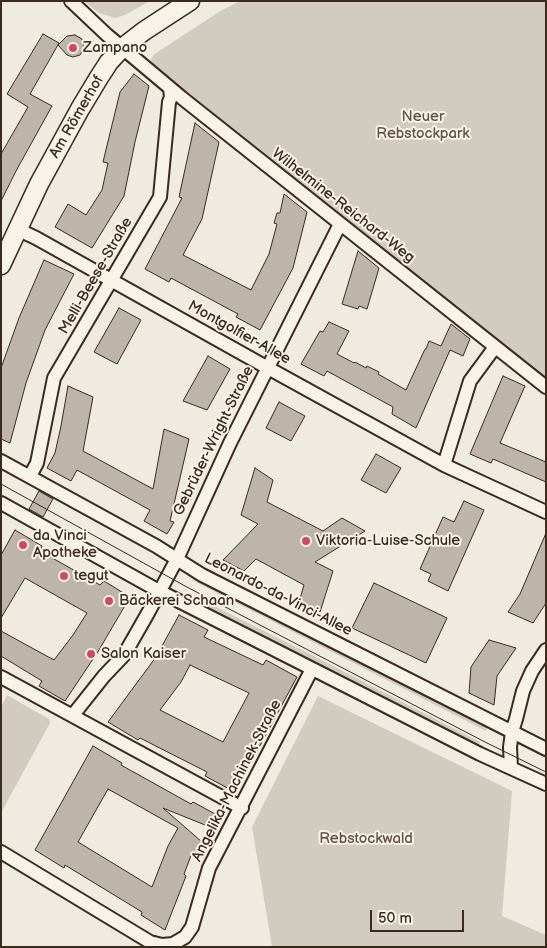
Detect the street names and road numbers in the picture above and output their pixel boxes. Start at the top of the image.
street label: Am Römerhof [46,72,108,162]
street label: Wilhelmine-Reichard-Weg [268,145,418,267]
street label: Melli-Beese-Straße [55,214,137,338]
street label: Montgolfier-Allee [184,297,294,369]
street label: Gebrüder-Wright-Straße [170,363,258,519]
street label: Leonardo-da-Vinci-Allee [201,550,355,640]
street label: Angelika-Machinek-Straße [188,697,286,865]

